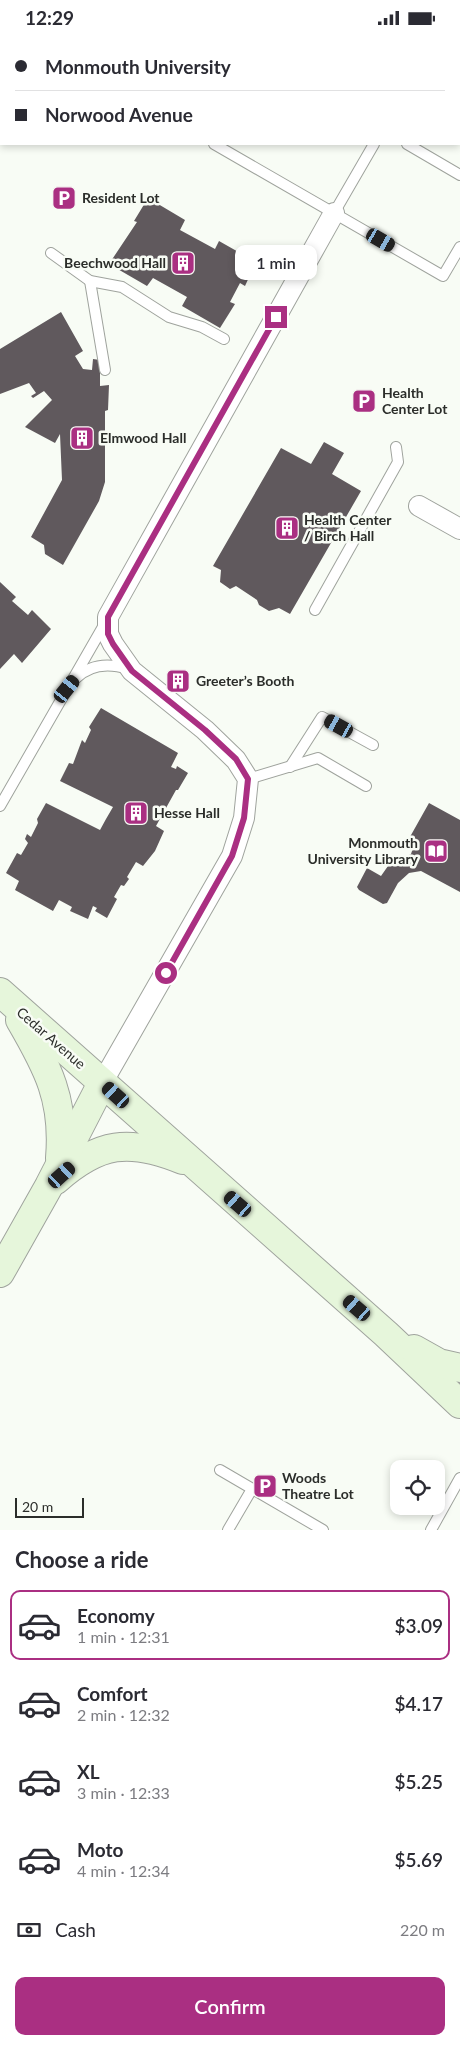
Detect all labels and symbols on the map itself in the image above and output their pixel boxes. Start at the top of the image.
parking icon: Resident Lot [51,185,77,211]
place label: Resident Lot [82,189,160,206]
car [364,226,397,254]
callout: 1 min [235,245,317,279]
building icon: Beechwood Hall [170,250,196,276]
place label: Beechwood Hall [64,254,166,271]
route end [265,306,287,328]
place label: Health Center Lot [382,384,448,417]
parking icon: Health Center Lot [351,388,377,414]
building icon: Elmwood Hall [69,425,95,451]
place label: Elmwood Hall [100,429,186,446]
place label: Health Center / Birch Hall [304,511,392,544]
building icon: Health Center / Birch Hall [274,515,300,541]
building icon: Greeter’s Booth [165,668,191,694]
place label: Greeter’s Booth [196,672,294,689]
car [51,673,82,705]
car [322,712,355,740]
building icon: Hesse Hall [123,800,149,826]
place label: Hesse Hall [154,804,220,821]
place label: Monmouth University Library [308,834,419,867]
library icon: Monmouth University Library [423,838,449,864]
route start [155,962,177,984]
street label: Cedar Avenue [13,1003,89,1072]
car [99,1079,132,1111]
car [45,1159,78,1191]
car [221,1188,254,1220]
car [340,1292,373,1324]
place label: Woods Theatre Lot [282,1469,355,1502]
parking icon: Woods Theatre Lot [252,1473,278,1499]
scale bar [15,1495,84,1518]

